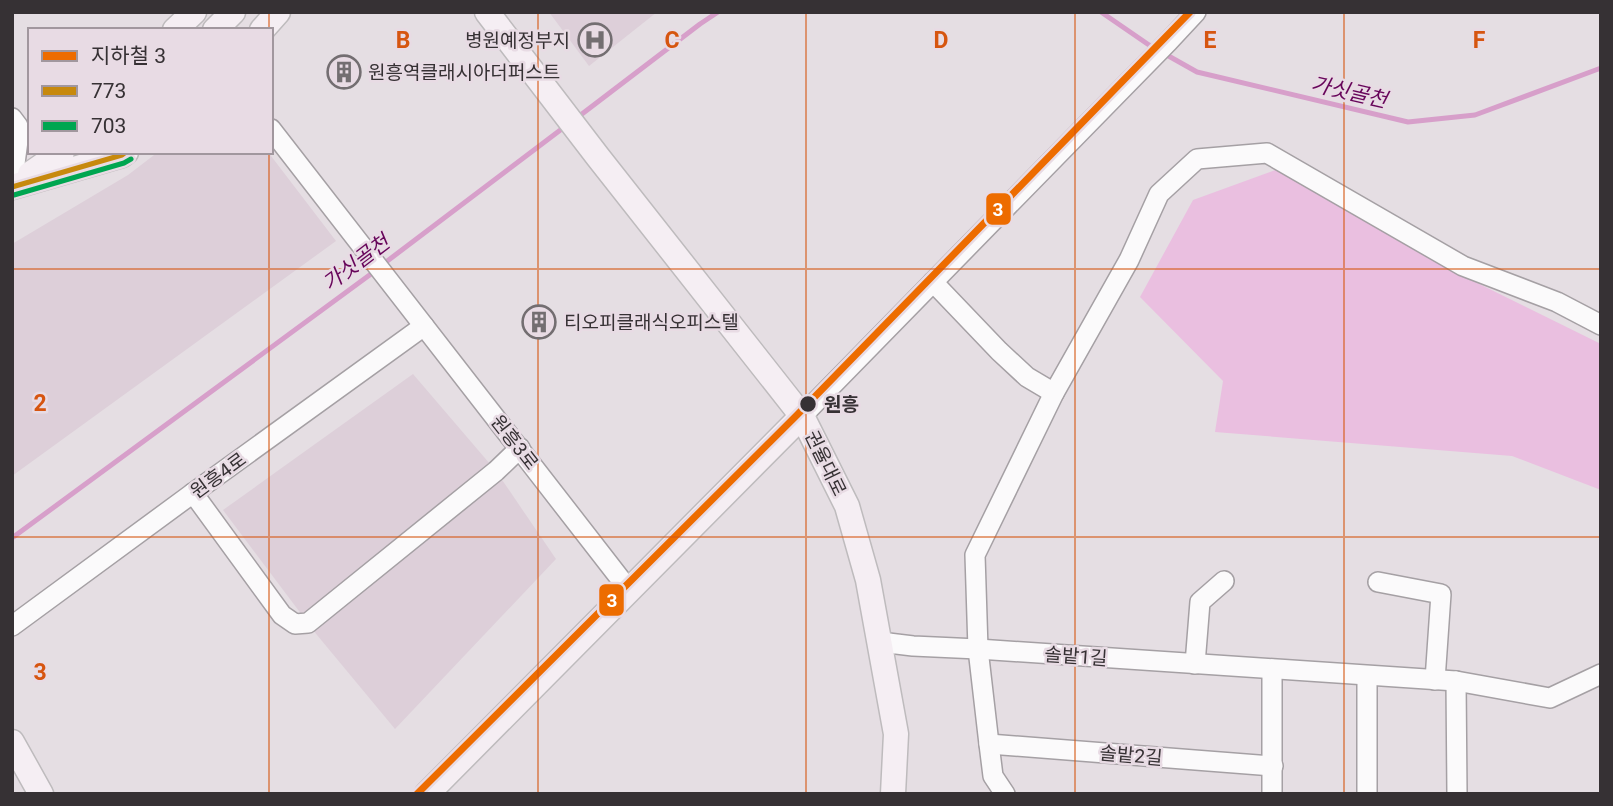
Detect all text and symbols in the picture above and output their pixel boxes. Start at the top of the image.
hospital icon: 병원예정부지 [576,21,614,59]
text: B [396,27,410,54]
text: C [664,27,680,54]
text: D [934,27,948,54]
text: E [1204,27,1217,54]
text: F [1473,27,1486,54]
legend [28,28,273,154]
place label: 병원예정부지 [465,29,570,52]
text: 지하철 3 [91,44,166,68]
building icon: 원흥역클래시아더퍼스트 [325,53,363,91]
place label: 원흥역클래시아더퍼스트 [368,61,560,84]
water label: 가싯골천 [1309,72,1392,113]
text: 773 [91,79,126,103]
text: 703 [91,114,126,138]
line badge: 3 [985,192,1012,226]
text: 3 [993,198,1003,221]
water label: 가싯골천 [318,229,396,296]
building icon: 티오피클래식오피스텔 [520,303,558,341]
place label: 티오피클래식오피스텔 [564,311,739,334]
text: 2 [33,390,47,417]
place label: 원흥 [824,393,859,416]
marker: 원흥 [798,394,818,414]
street label: 원흥3로 [486,410,543,474]
street label: 권율대로 [800,427,851,500]
street label: 원흥4로 [186,448,251,503]
line badge: 3 [598,583,625,617]
text: 3 [607,589,617,612]
street label: 솔밭1길 [1044,643,1108,670]
text: 3 [33,659,47,686]
street label: 솔밭2길 [1099,741,1163,770]

